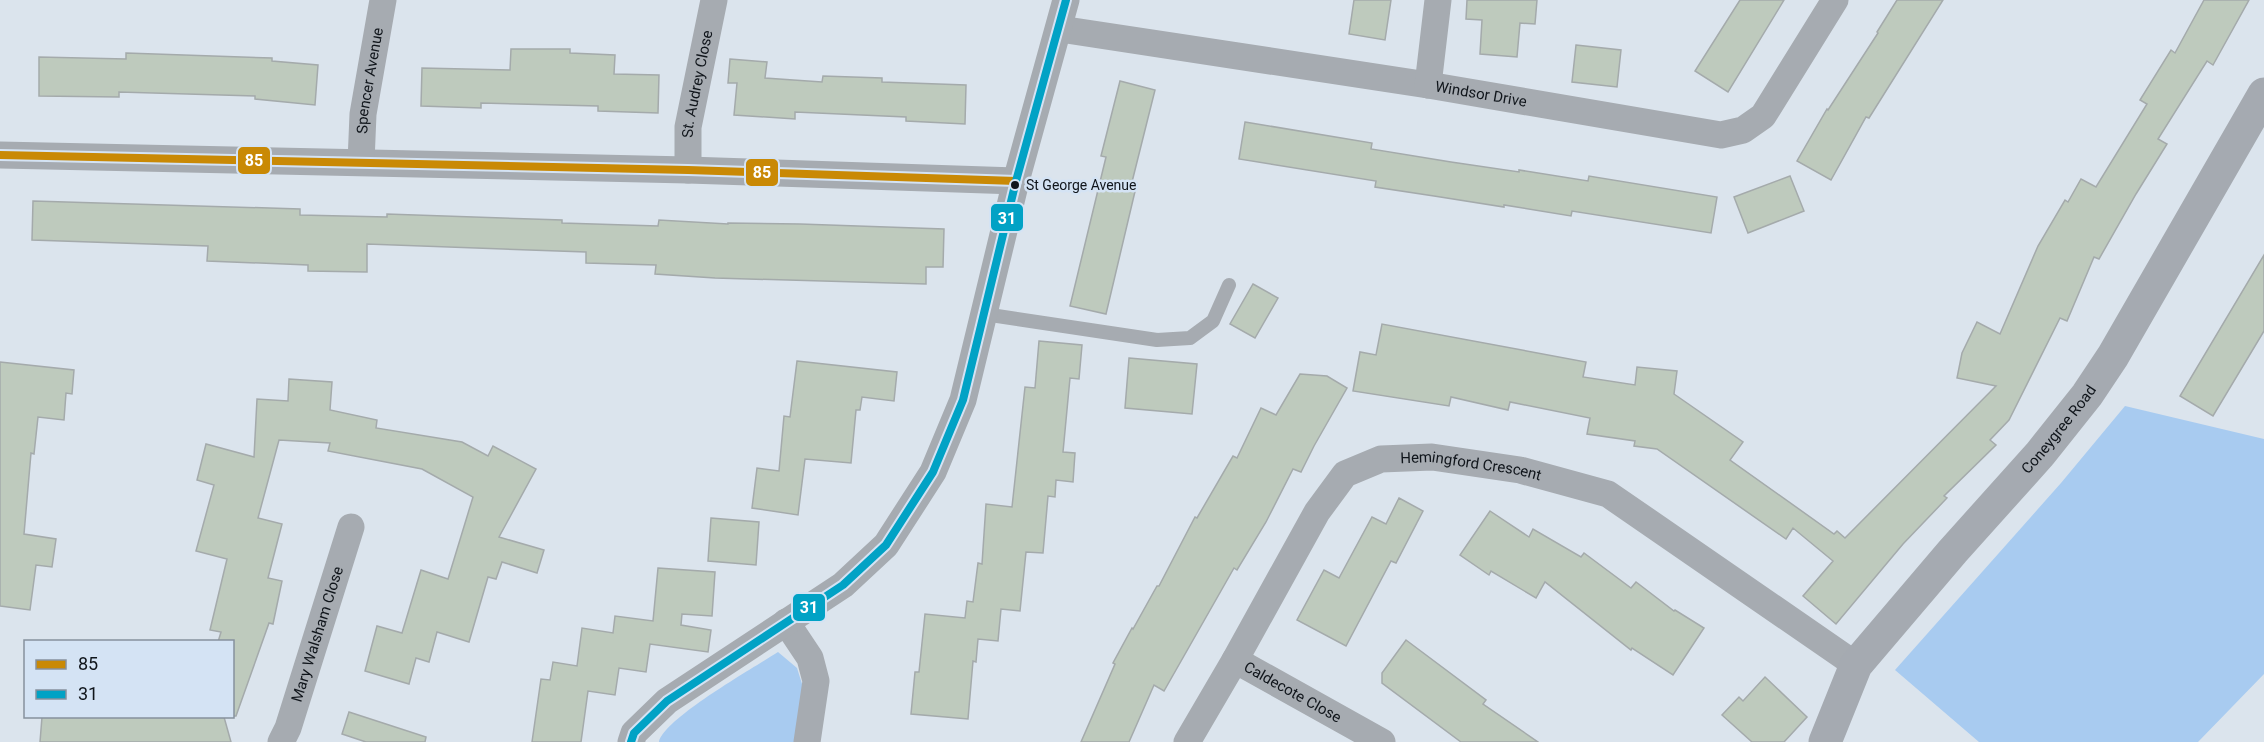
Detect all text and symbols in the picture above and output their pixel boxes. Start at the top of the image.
street label: Spencer Avenue [353,26,387,134]
street label: St. Audrey Close [679,28,717,138]
street label: Windsor Drive [1434,77,1528,111]
line badge: 85 [237,146,271,175]
text: 85 [245,151,263,170]
line badge: 85 [745,158,779,187]
text: 85 [753,163,771,182]
place label: St George Avenue [1026,177,1136,193]
marker: St George Avenue [1009,179,1021,191]
line badge: 31 [990,203,1024,232]
text: 31 [998,209,1016,228]
street label: Coneygree Road [2018,382,2100,478]
street label: Hemingford Crescent [1400,448,1544,484]
street label: Mary Walsham Close [288,564,347,704]
line badge: 31 [792,593,826,622]
text: 31 [800,598,818,617]
legend [24,640,234,718]
text: 85 [78,653,98,674]
street label: Caldecote Close [1241,658,1345,727]
text: 31 [78,683,98,704]

